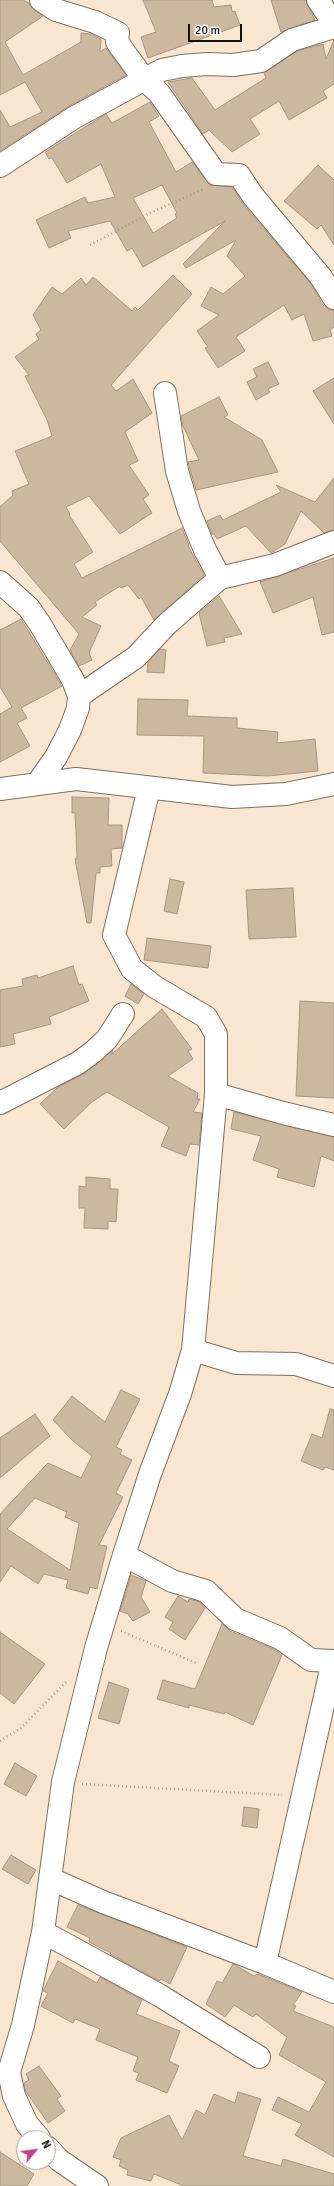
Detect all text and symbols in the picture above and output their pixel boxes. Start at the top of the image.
scale bar [190,16,244,42]
text: 20 m [195,23,220,38]
north arrow [16,2130,56,2170]
text: N [39,2138,54,2151]

